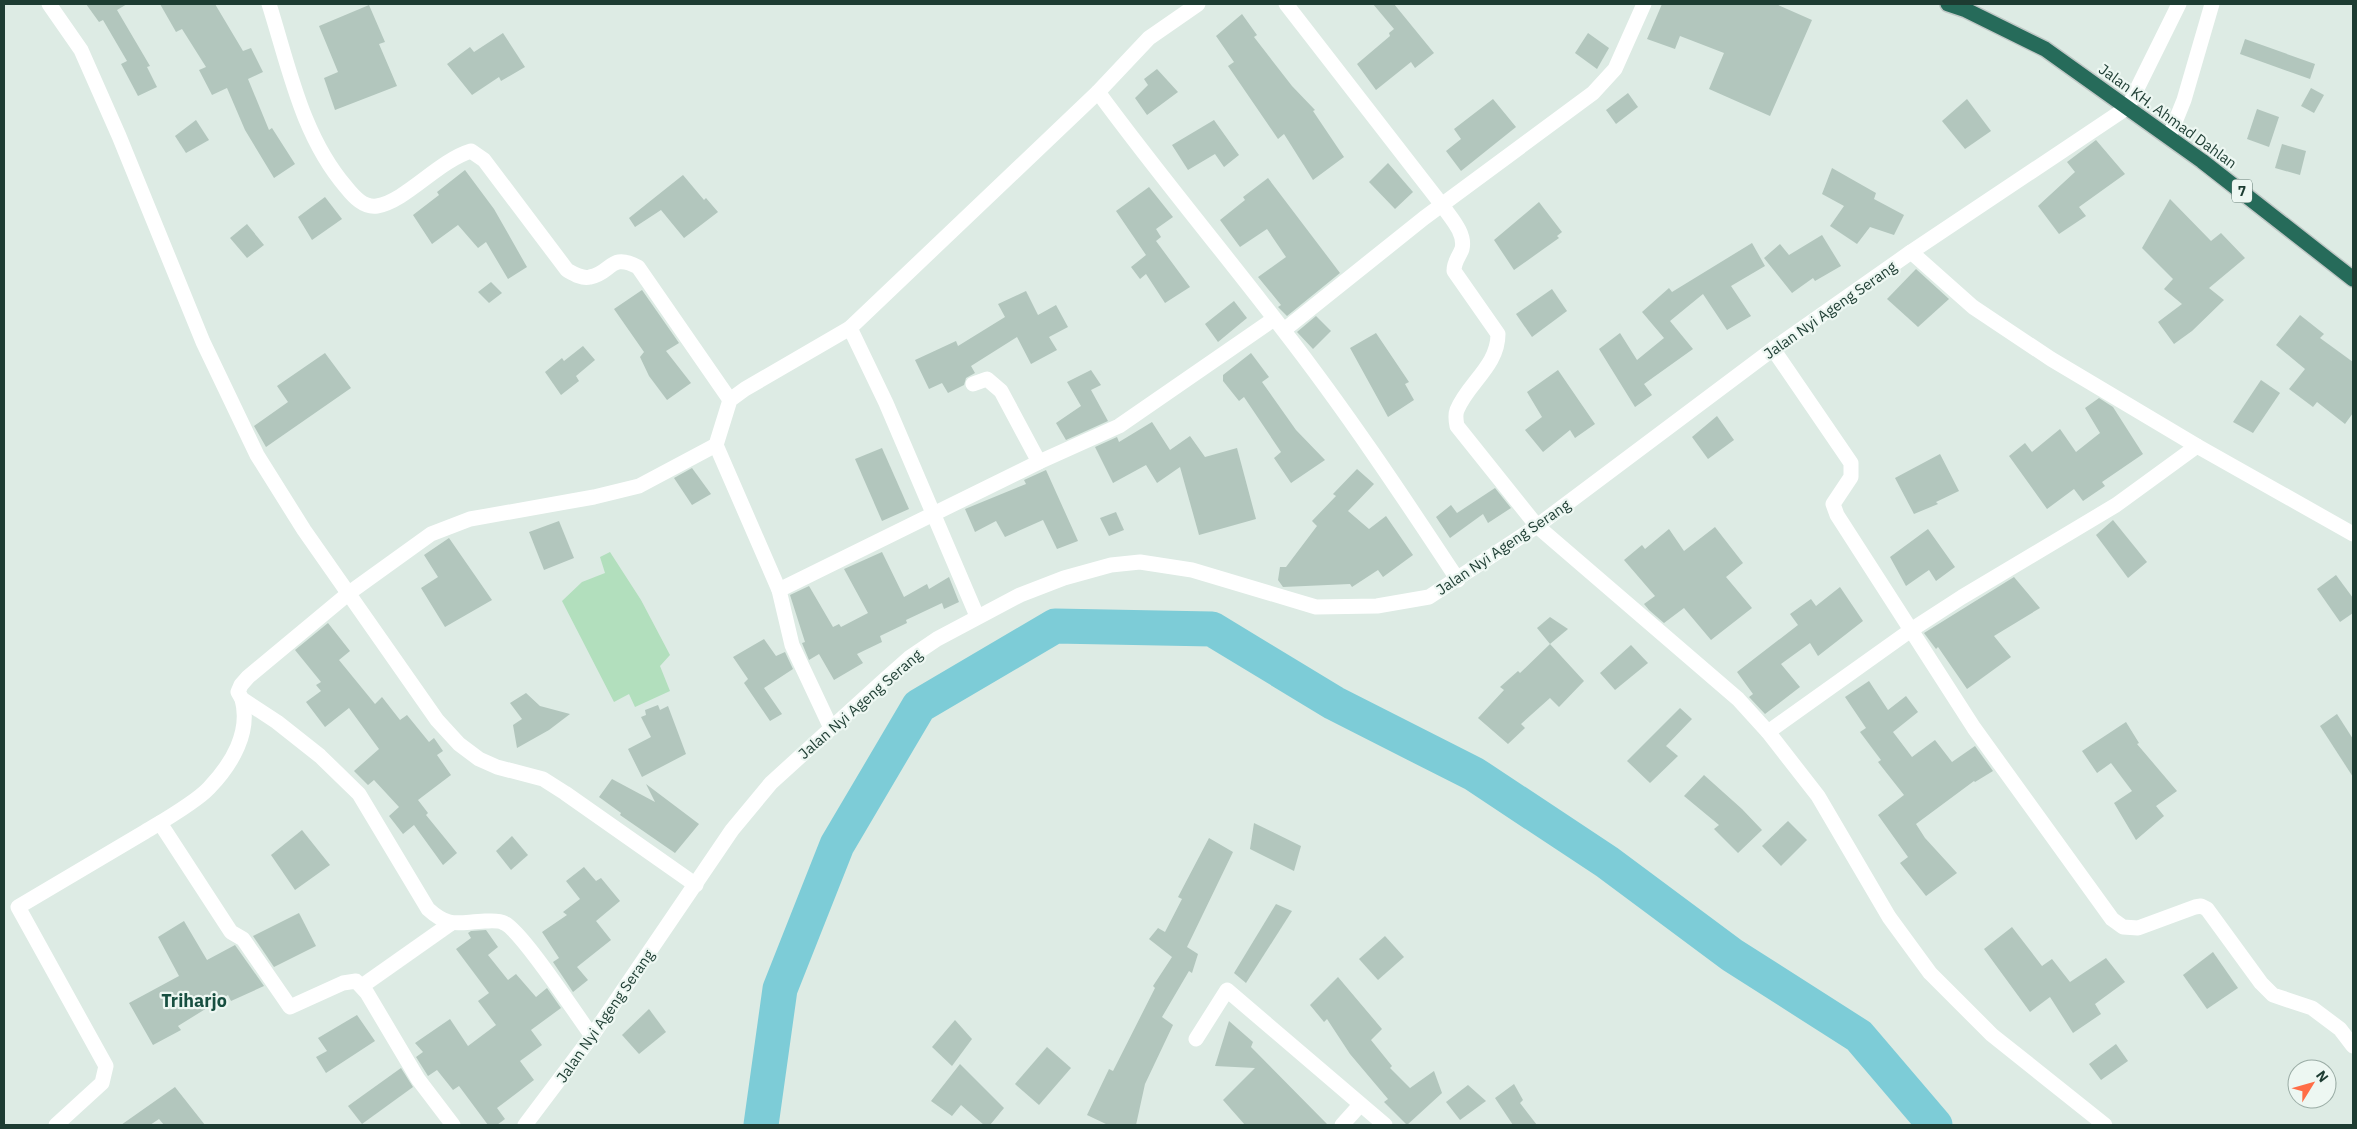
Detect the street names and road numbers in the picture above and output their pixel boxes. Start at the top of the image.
street label: Jalan KH. Ahmad Dahlan [2095,59,2241,173]
road number: 7 [2232,180,2252,202]
street label: Jalan Nyi Ageng Serang [1760,257,1900,363]
street label: Jalan Nyi Ageng Serang [1432,495,1574,599]
street label: Jalan Nyi Ageng Serang [794,645,926,763]
street label: Jalan Nyi Ageng Serang [552,946,658,1086]

